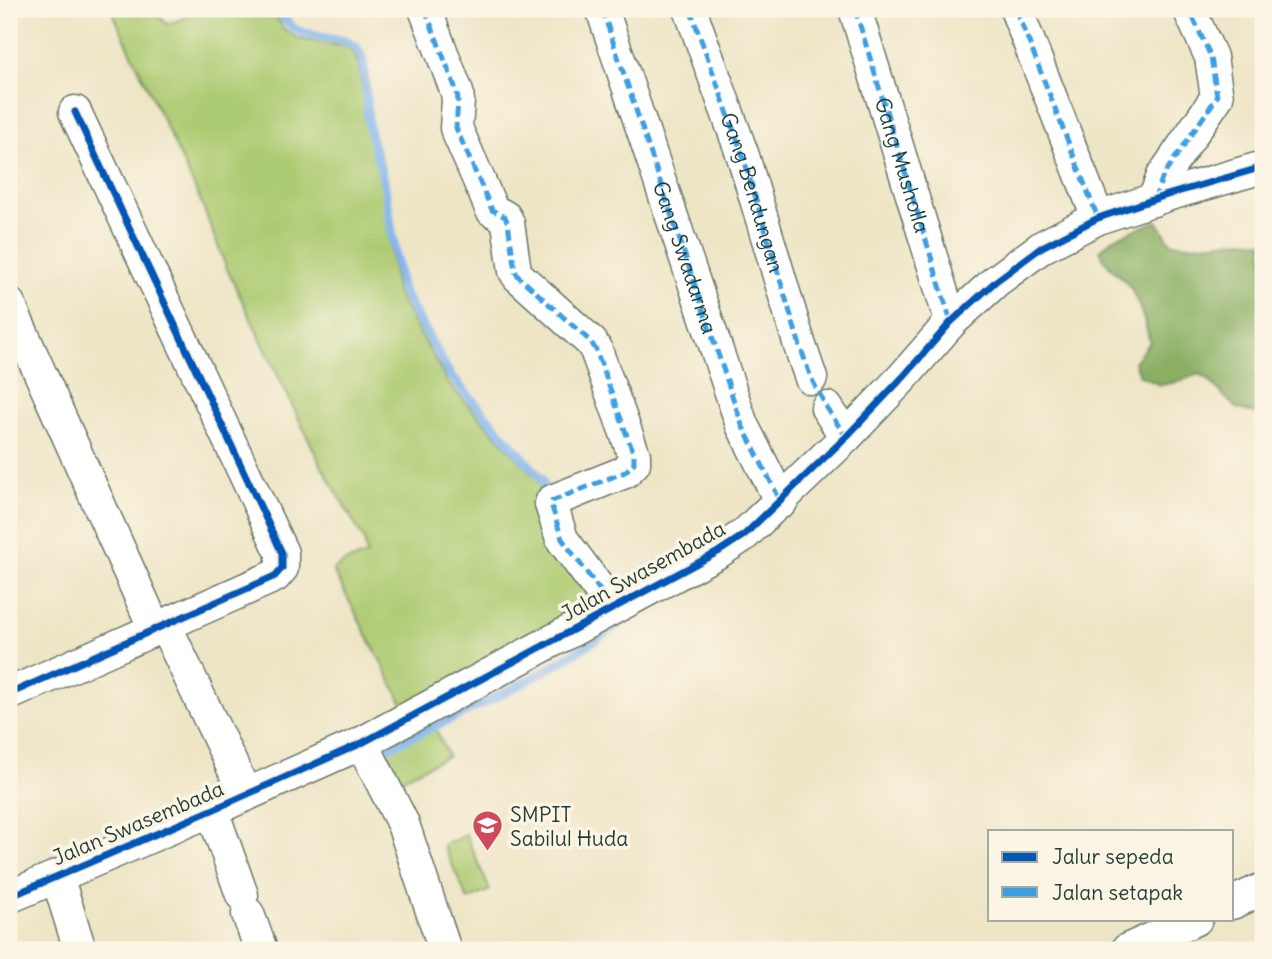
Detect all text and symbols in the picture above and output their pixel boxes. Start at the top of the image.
street label: Gang Musholla [869,94,936,236]
street label: Gang Bendungan [715,109,791,276]
street label: Gang Swadarma [647,178,724,337]
street label: Jalan Swasembada [556,515,730,627]
street label: Jalan Swasembada [48,775,228,871]
place label: SMPIT Sabilul Huda [510,801,628,852]
school or university icon: SMPIT Sabilul Huda [470,809,504,853]
legend [988,830,1234,920]
text: Jalur sepeda [1052,843,1174,870]
text: Jalan setapak [1052,879,1183,906]

